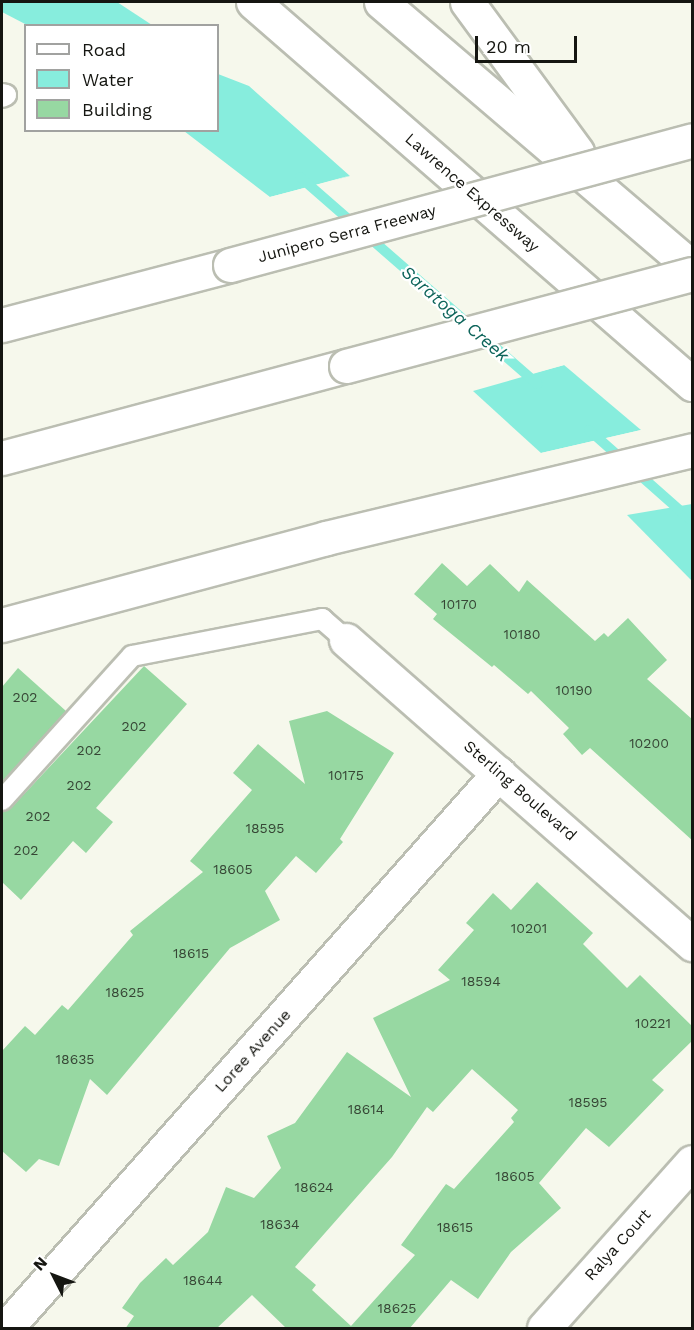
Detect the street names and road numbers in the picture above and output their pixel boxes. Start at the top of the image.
street label: Lawrence Expressway [401,129,543,257]
street label: Junipero Serra Freeway [256,201,438,267]
street label: Sterling Boulevard [460,737,580,845]
street label: Loree Avenue [210,1005,296,1097]
street label: Ralya Court [581,1205,655,1285]

